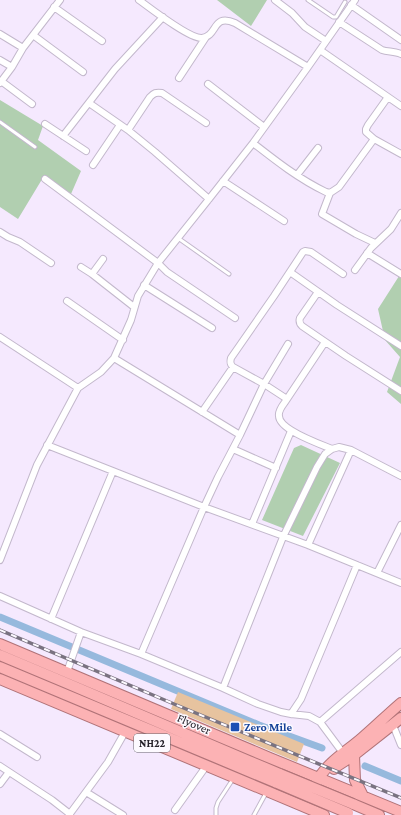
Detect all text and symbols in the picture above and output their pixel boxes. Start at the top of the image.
street label: Flyover [175,711,214,738]
place label: Zero Mile [244,720,293,734]
marker: Zero Mile [229,721,241,733]
road number: NH22 [134,734,170,752]

